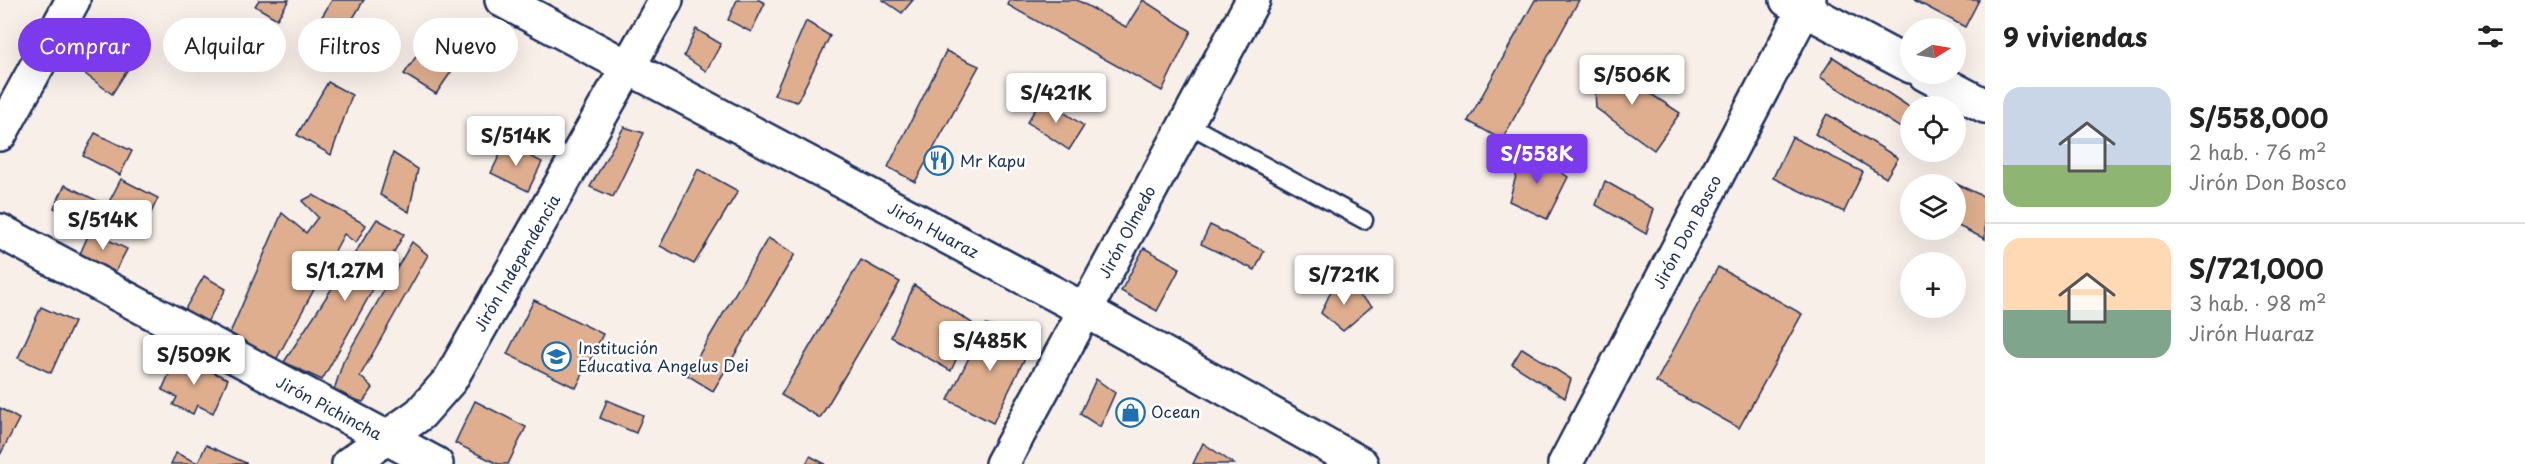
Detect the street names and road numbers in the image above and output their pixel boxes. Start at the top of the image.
street label: Jirón Don Bosco [1646,170,1726,293]
street label: Jirón Olmedo [1092,181,1161,282]
street label: Jirón Independencia [467,189,565,336]
street label: Jirón Huaraz [884,195,984,263]
street label: Jirón Pichincha [272,369,387,445]

